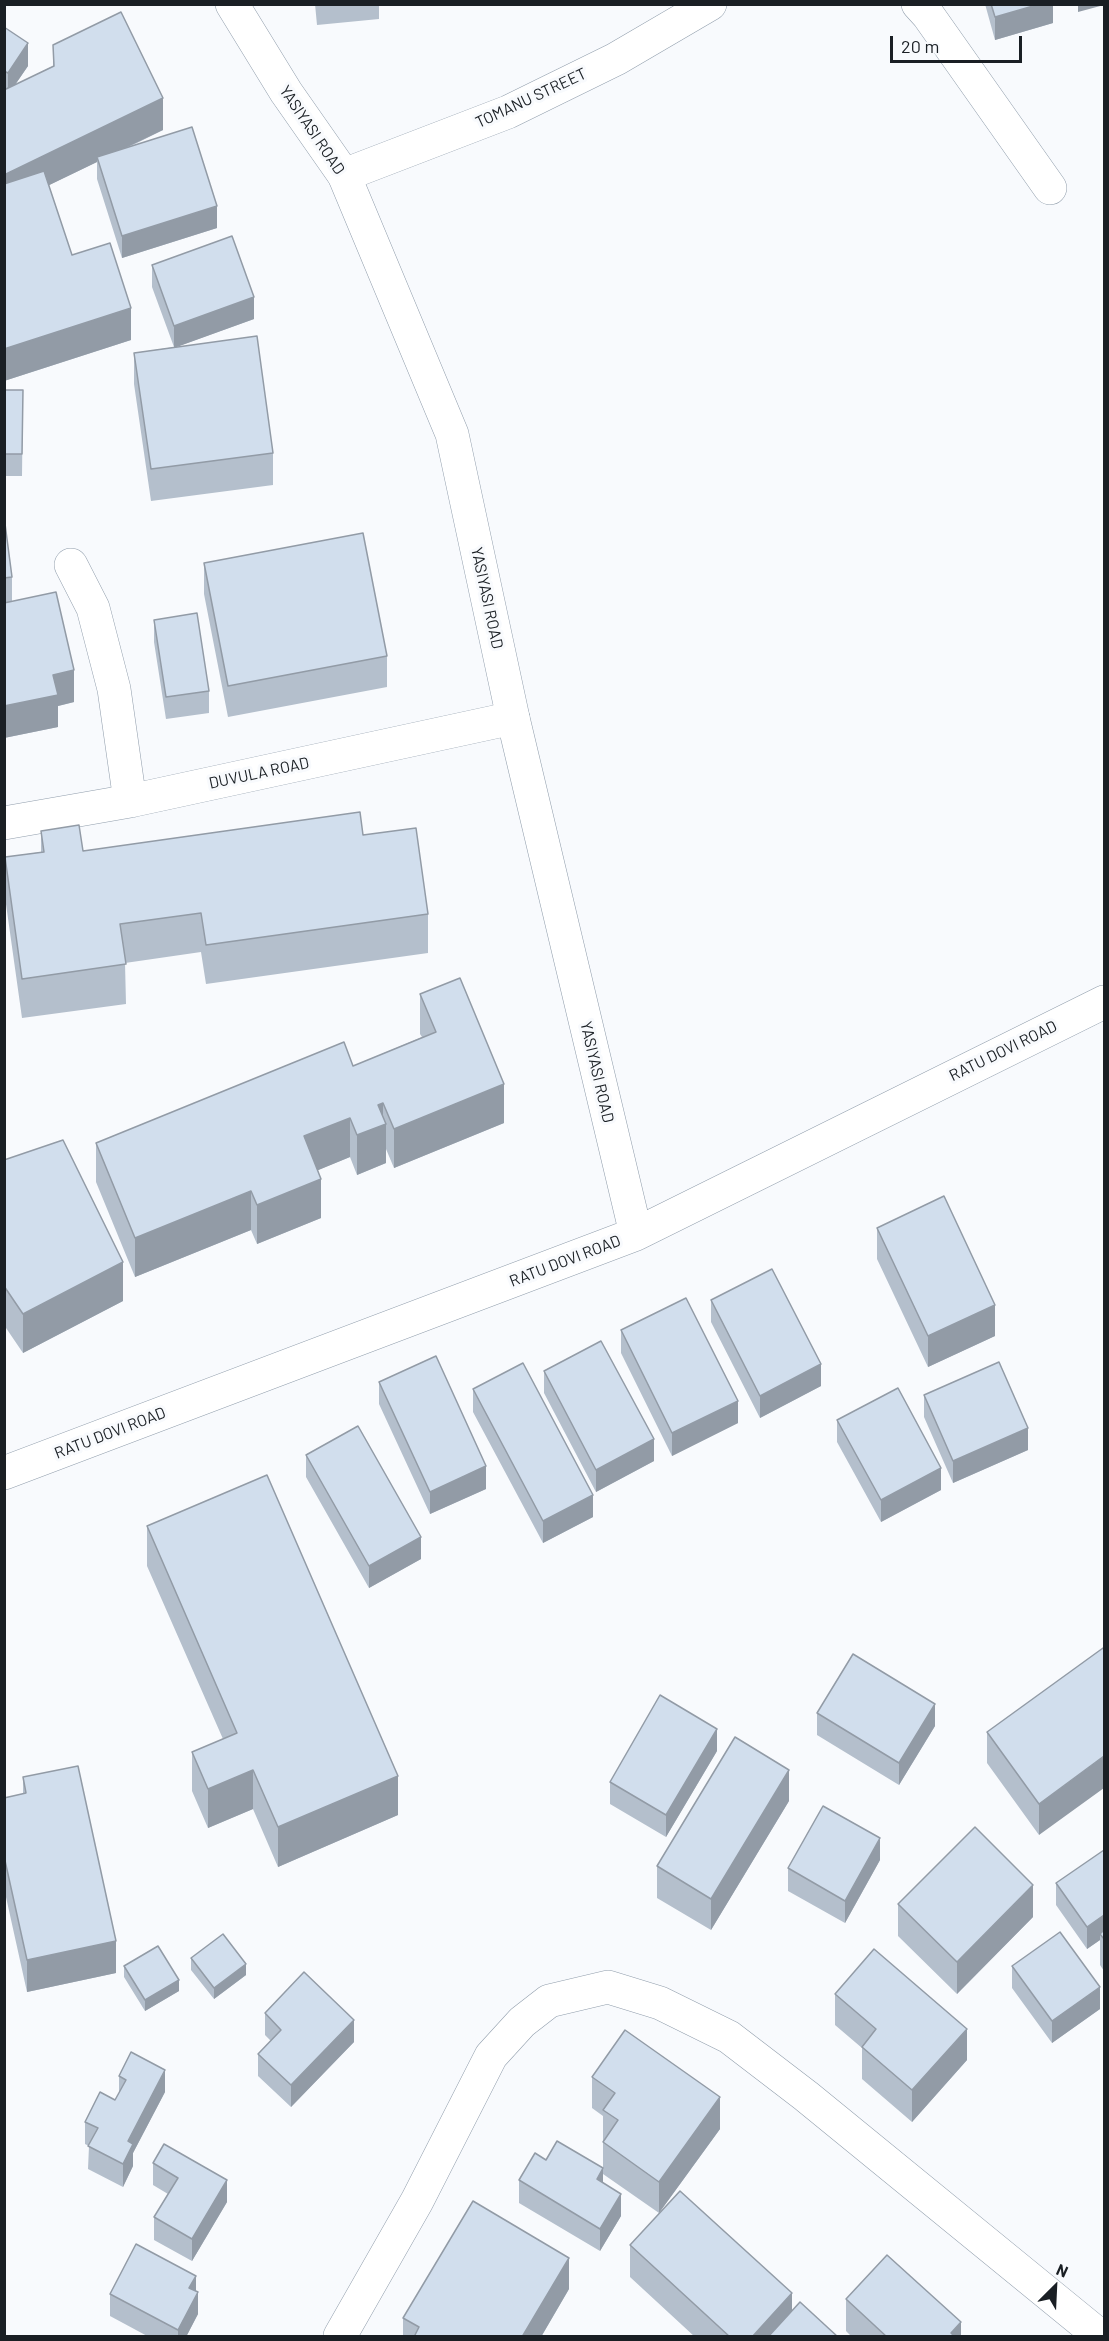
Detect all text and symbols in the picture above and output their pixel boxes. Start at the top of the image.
scale bar [893,24,1025,62]
text: 20 m [901,35,939,57]
street label: TOMANU STREET [472,64,590,132]
street label: YASIYASI ROAD [275,82,349,178]
street label: YASIYASI ROAD [467,545,507,651]
street label: DUVULA ROAD [207,753,311,793]
street label: RATU DOVI ROAD [946,1017,1060,1085]
street label: YASIYASI ROAD [576,1020,618,1124]
street label: RATU DOVI ROAD [507,1231,623,1291]
street label: RATU DOVI ROAD [52,1403,168,1463]
north arrow [1025,2257,1085,2317]
text: N [1054,2259,1071,2281]

